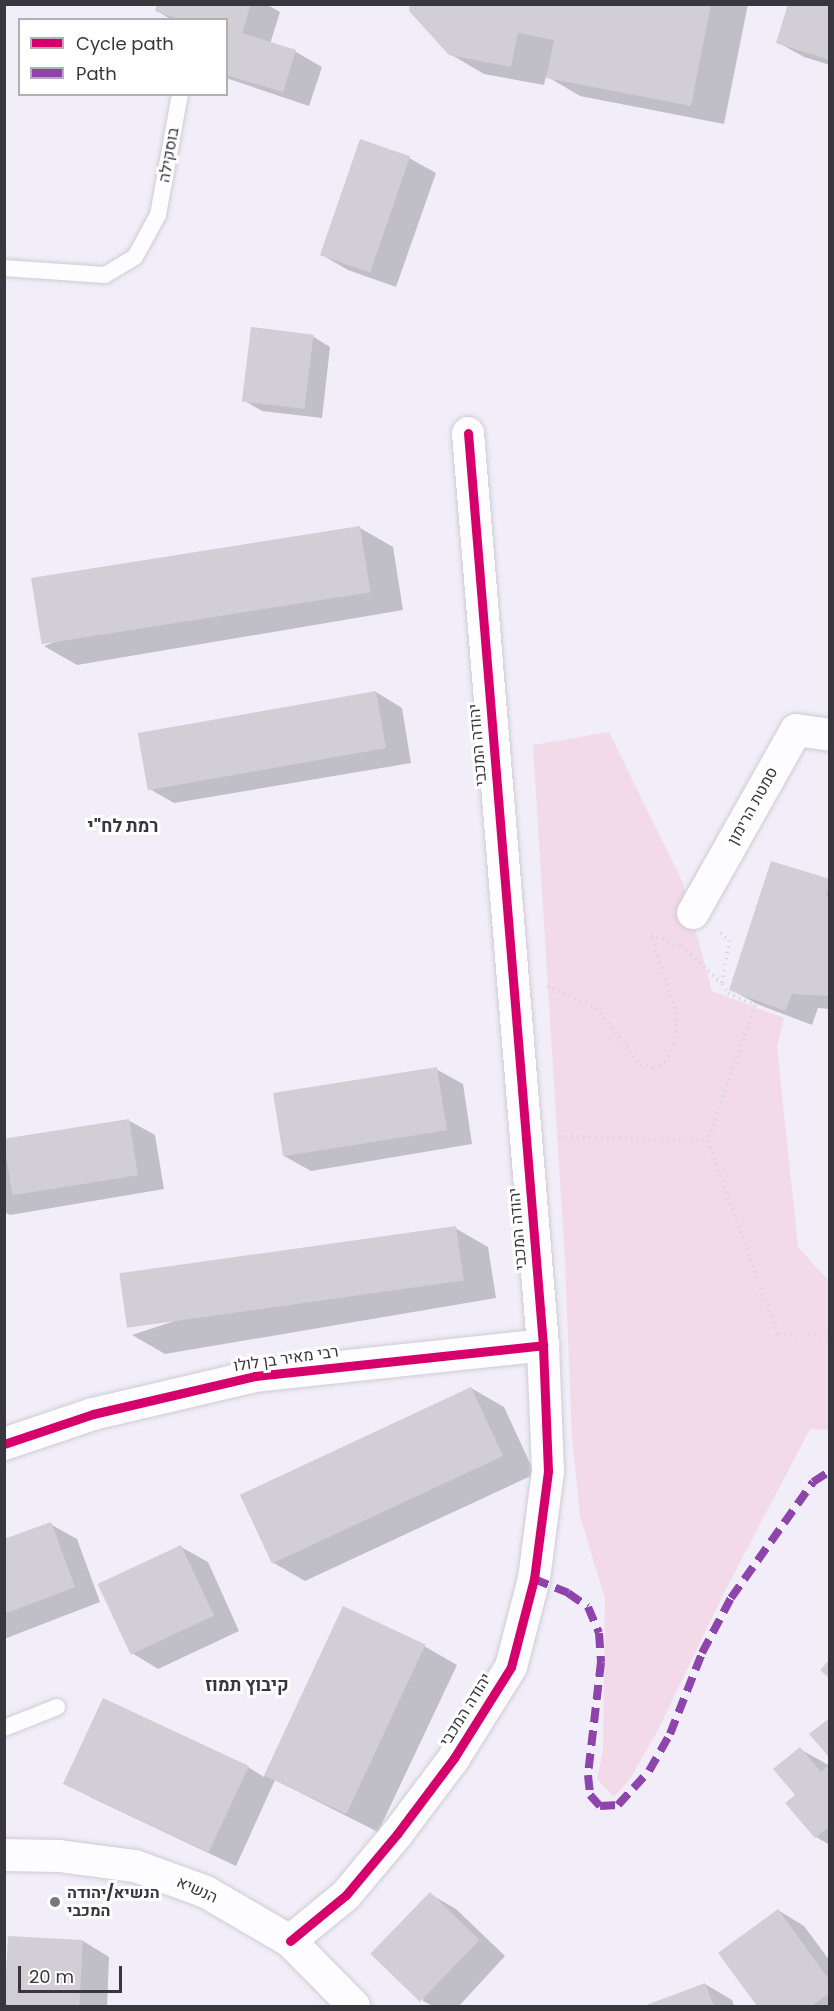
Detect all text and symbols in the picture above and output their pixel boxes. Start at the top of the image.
legend [18,18,228,96]
text: Cycle path [76,31,174,56]
text: Path [76,61,117,86]
street label: בוסקילה [155,126,183,184]
street label: יהודה המכבי [465,703,491,787]
street label: סמטת הרימון [724,764,782,848]
district label: רמת לח"י [88,815,158,837]
street label: יהודה המכבי [505,1187,531,1271]
street label: רבי מאיר בן לולו [232,1342,340,1376]
street label: יהודה המכבי [436,1670,496,1750]
district label: קיבוץ תמוז [205,1674,289,1696]
street label: הנשיא [173,1872,221,1908]
place label: הנשיא/יהודה המכבי [67,1883,160,1921]
marker: הנשיא/יהודה המכבי [48,1895,62,1909]
scale bar [21,1954,124,1992]
text: 20 m [29,1964,74,1989]

